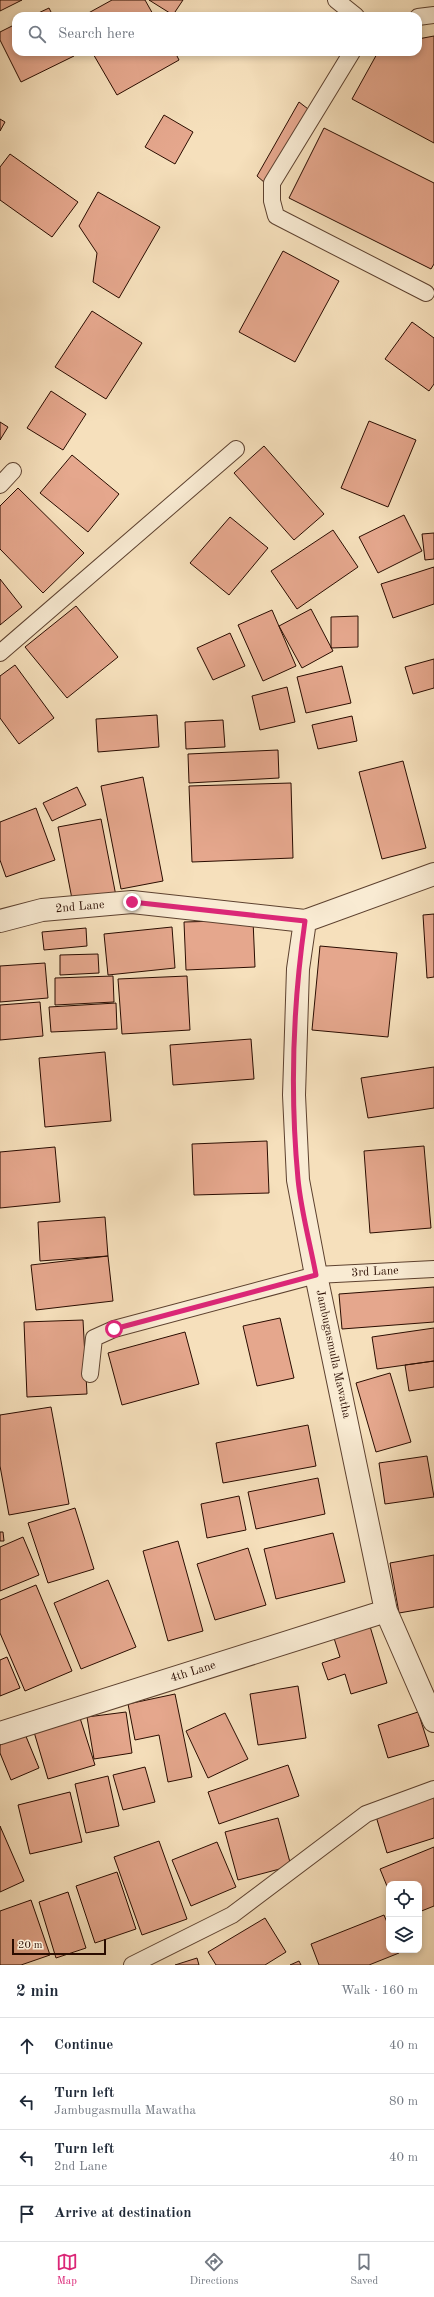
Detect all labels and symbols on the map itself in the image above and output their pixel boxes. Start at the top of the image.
route end [123,893,141,911]
street label: 2nd Lane [55,899,105,915]
street label: 3rd Lane [351,1265,399,1279]
street label: Jambugasmulla Mawatha [314,1289,353,1419]
route start [105,1320,123,1338]
street label: 4th Lane [169,1659,218,1685]
scale bar [12,1937,106,1956]

